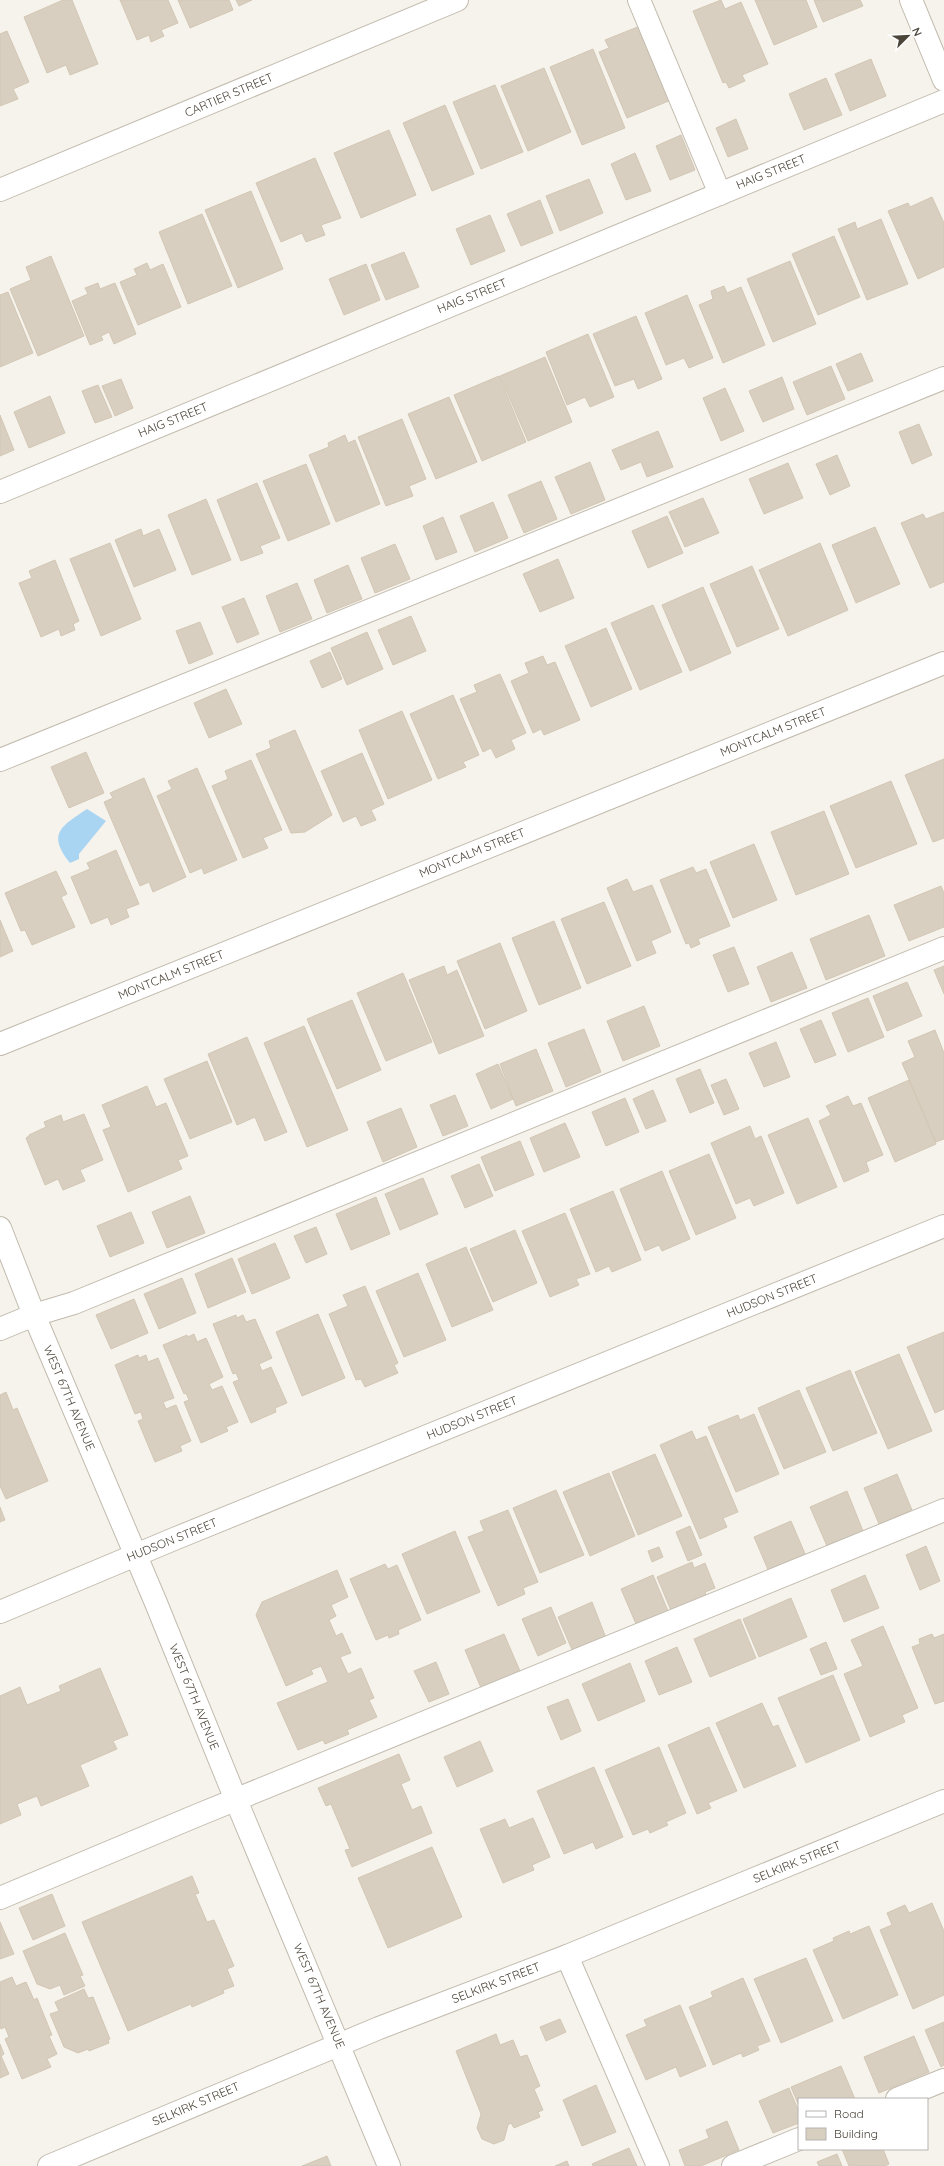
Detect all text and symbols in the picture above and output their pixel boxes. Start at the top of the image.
north arrow [888,16,928,56]
text: N [909,25,925,38]
street label: CARTIER STREET [182,69,275,120]
street label: HAIG STREET [734,151,808,192]
street label: HAIG STREET [435,275,509,316]
street label: HAIG STREET [136,399,210,440]
street label: MONTCALM STREET [718,703,828,760]
street label: MONTCALM STREET [417,824,527,881]
street label: MONTCALM STREET [116,946,226,1003]
street label: HUDSON STREET [724,1270,819,1321]
street label: WEST 67TH AVENUE [40,1343,99,1453]
street label: HUDSON STREET [424,1392,519,1443]
street label: HUDSON STREET [124,1514,219,1565]
street label: WEST 67TH AVENUE [166,1642,223,1752]
street label: SELKIRK STREET [751,1837,843,1886]
street label: WEST 67TH AVENUE [290,1941,349,2051]
street label: SELKIRK STREET [450,1959,542,2006]
street label: SELKIRK STREET [150,2078,242,2129]
legend [798,2098,928,2150]
text: Road [834,2106,864,2121]
text: Building [834,2126,878,2141]

